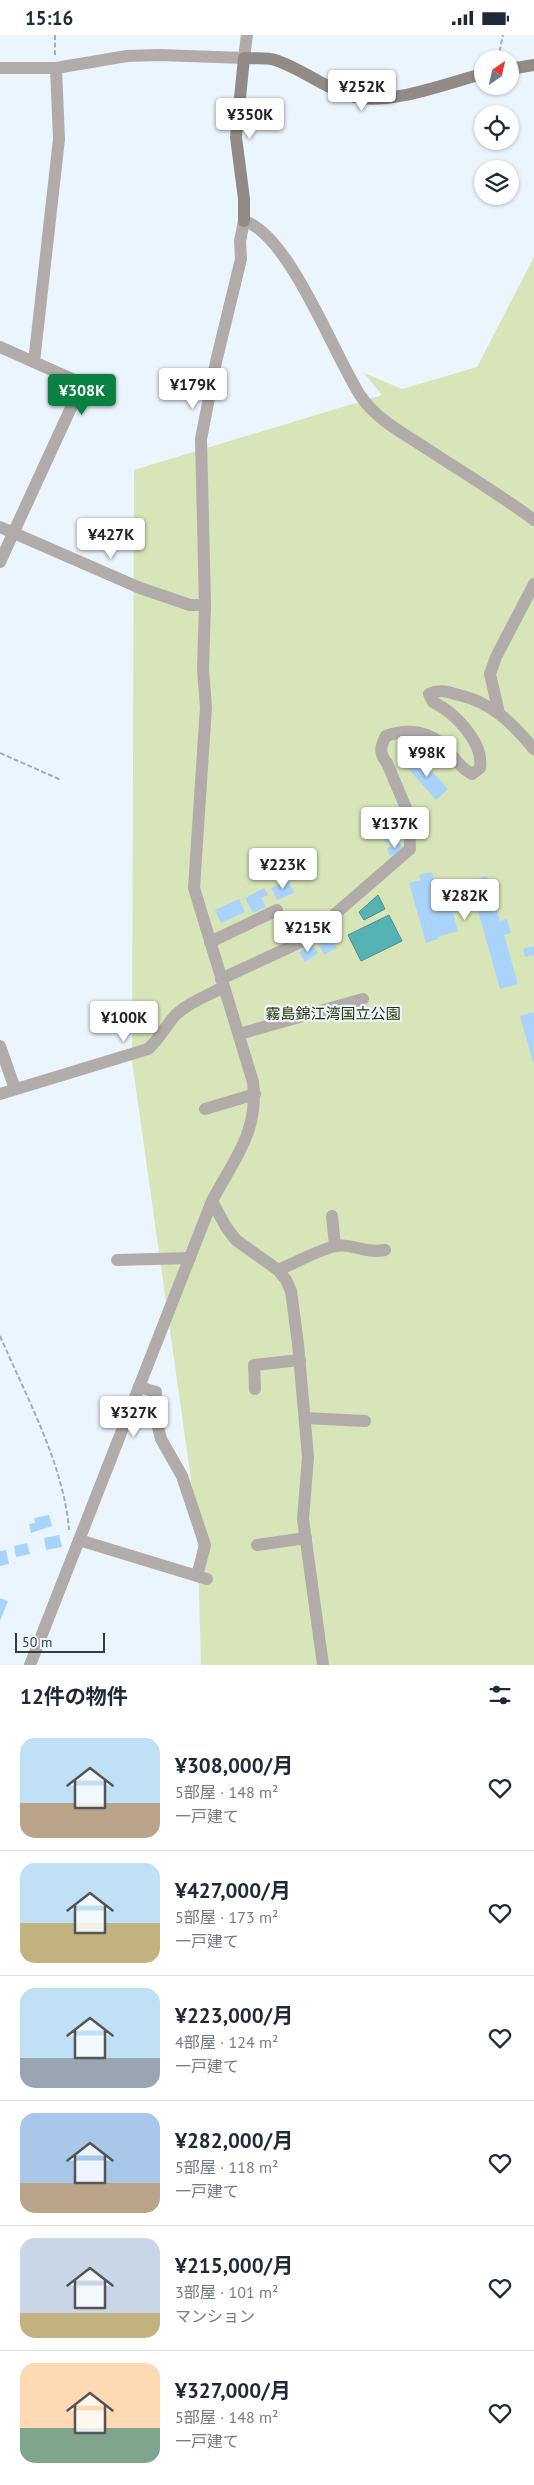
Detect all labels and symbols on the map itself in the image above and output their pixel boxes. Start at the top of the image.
north arrow [474,50,519,95]
pin: ¥252K [327,69,397,112]
pin: ¥350K [215,97,285,140]
pin: ¥179K [158,367,228,410]
pin: ¥308K [47,373,117,416]
pin: ¥427K [76,517,146,560]
pin: ¥98K [397,735,457,778]
pin: ¥137K [360,807,430,849]
pin: ¥223K [248,847,318,890]
pin: ¥282K [430,879,500,921]
pin: ¥215K [273,911,343,953]
pin: ¥100K [89,1001,159,1043]
park label: 霧島錦江湾国立公園 [265,1004,401,1023]
pin: ¥327K [99,1395,169,1438]
scale bar [15,1630,105,1653]

